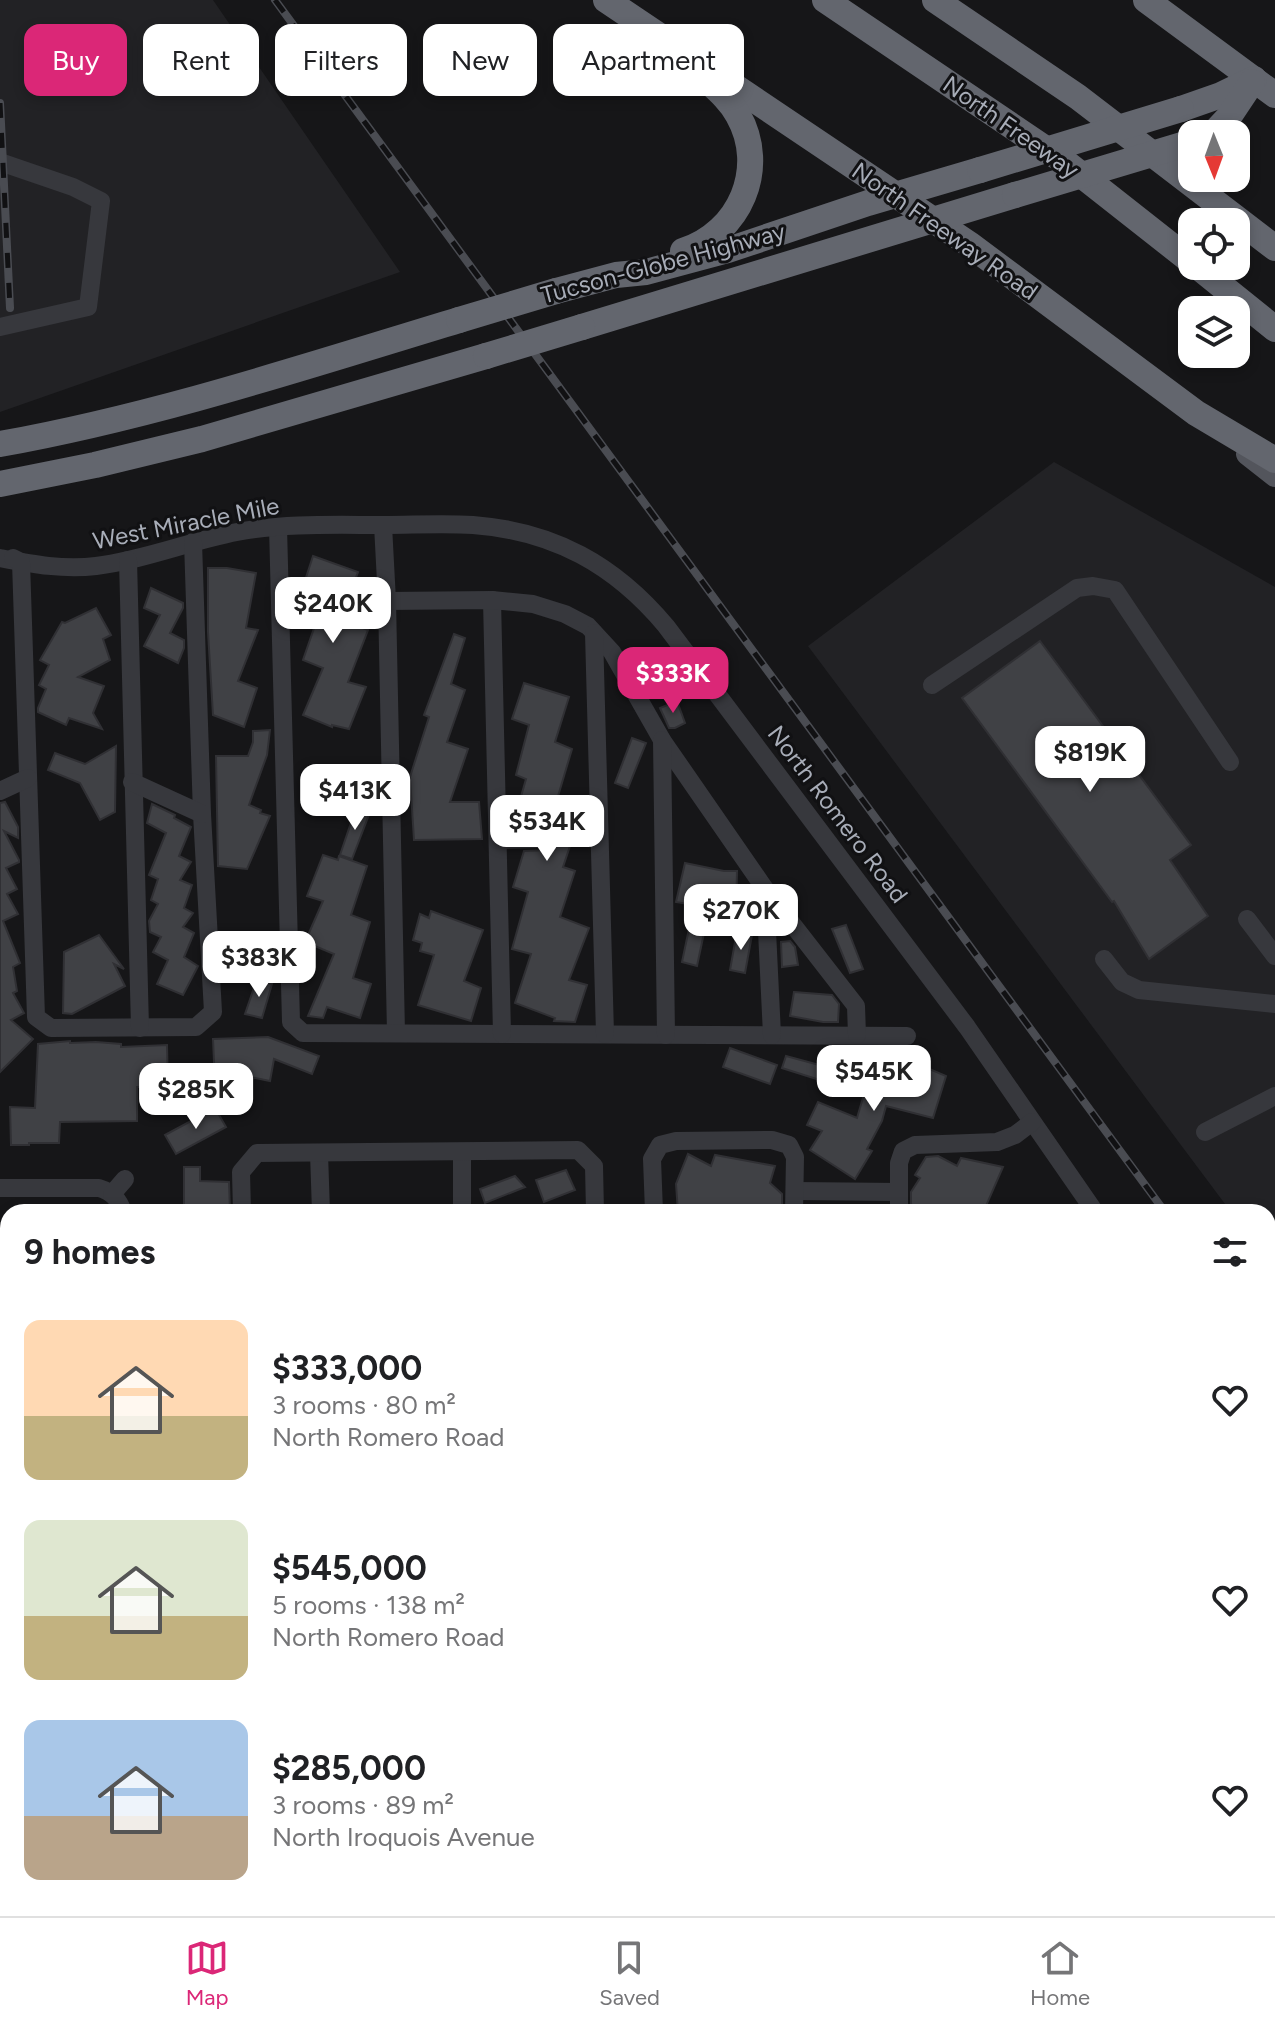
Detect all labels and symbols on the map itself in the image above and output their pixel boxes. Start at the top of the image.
street label: North Freeway [938,70,1085,185]
north arrow [1178,120,1250,192]
street label: North Freeway Road [846,156,1044,306]
street label: Tucson-Globe Highway [538,216,789,310]
street label: West Miracle Mile [90,491,282,555]
pin: $240K [277,577,389,645]
pin: $333K [617,647,729,715]
street label: North Romero Road [762,720,914,908]
pin: $819K [1034,726,1146,794]
pin: $413K [299,764,411,832]
pin: $534K [491,795,603,863]
pin: $270K [685,884,797,952]
pin: $383K [203,931,315,999]
pin: $545K [818,1045,930,1113]
pin: $285K [140,1063,252,1131]

